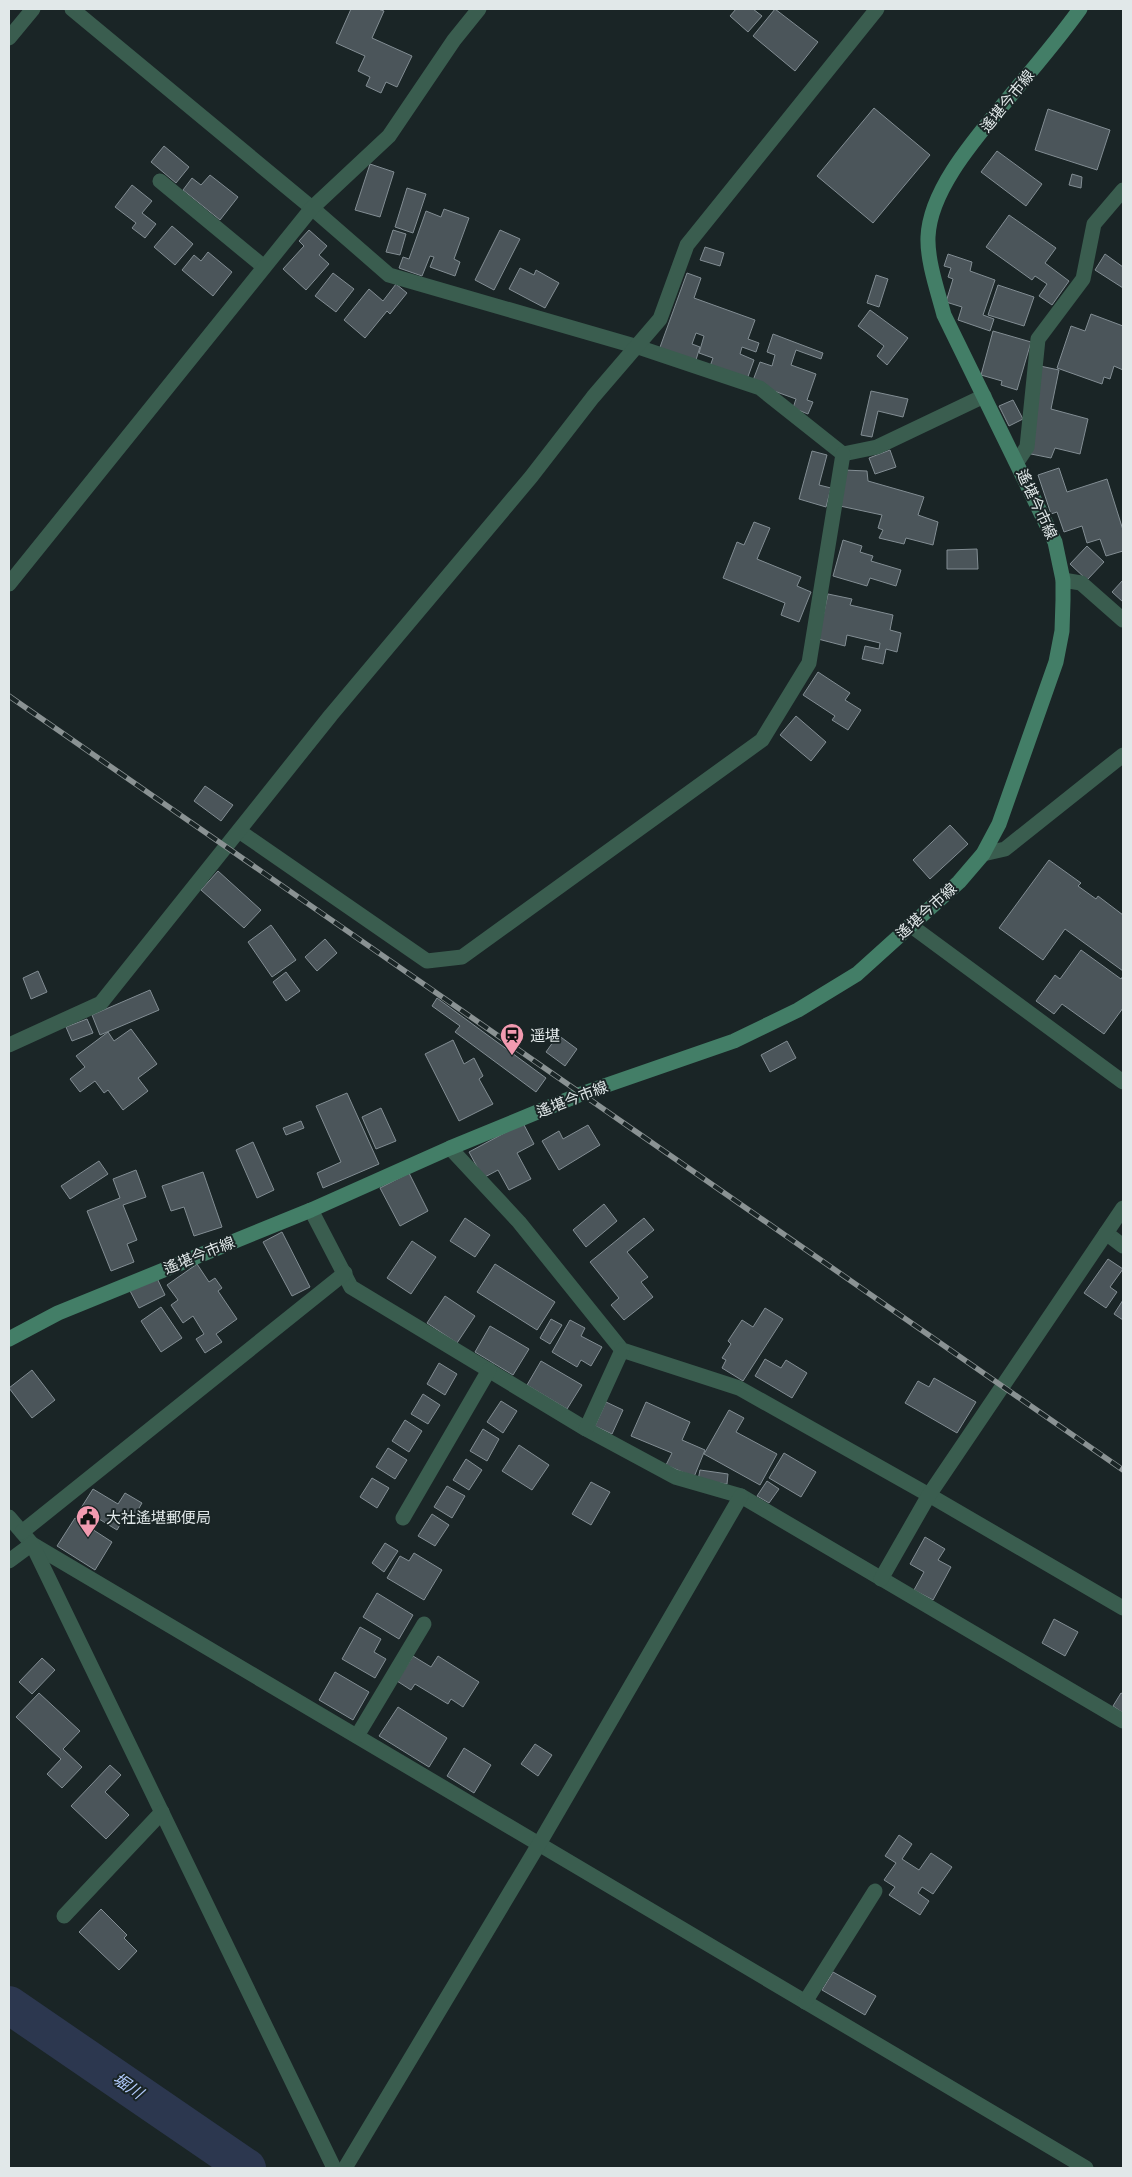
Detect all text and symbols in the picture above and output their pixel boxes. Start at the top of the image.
street label: 遙堪今市線 [976,66,1038,136]
street label: 遙堪今市線 [1013,466,1061,542]
street label: 遙堪今市線 [892,879,960,943]
station icon: 遥堪 [499,1022,525,1056]
place label: 遥堪 [530,1026,560,1045]
street label: 遙堪今市線 [534,1077,610,1121]
street label: 遙堪今市線 [161,1232,237,1278]
public building icon: 大社遙堪郵便局 [75,1504,101,1538]
place label: 大社遙堪郵便局 [106,1508,211,1527]
water label: 堀川 [109,2069,148,2104]

